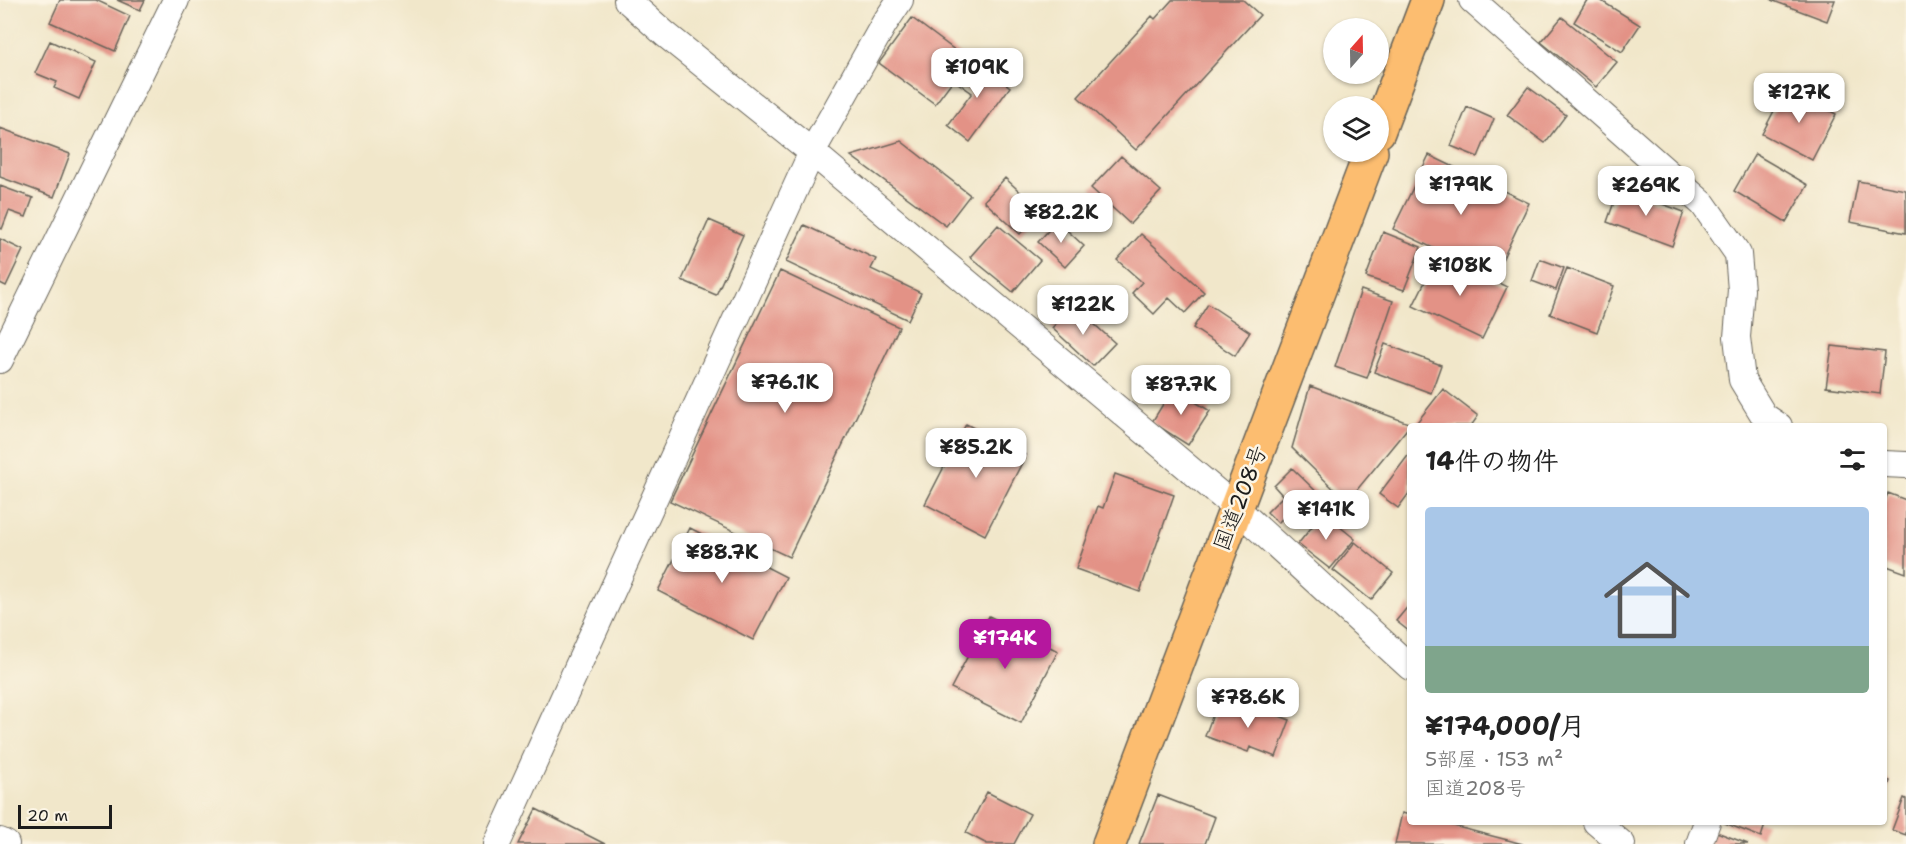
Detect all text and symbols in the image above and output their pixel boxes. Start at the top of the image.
north arrow [1323,18,1389,84]
map controls [1323,18,1389,162]
pin: ¥109K [935,48,1019,99]
text: ¥109K [945,54,1009,80]
pin: ¥127K [1757,73,1841,124]
text: ¥127K [1768,79,1830,105]
button: layers [1323,96,1389,162]
pin: ¥179K [1419,165,1503,216]
pin: ¥269K [1604,166,1688,217]
text: ¥179K [1429,171,1493,197]
text: ¥269K [1612,172,1680,198]
pin: ¥82.2K [1012,193,1110,244]
text: ¥82.2K [1024,199,1098,225]
pin: ¥108K [1418,246,1502,297]
text: ¥108K [1428,252,1492,278]
pin: ¥122K [1041,285,1125,336]
text: ¥122K [1051,291,1115,317]
pin: ¥76.1K [736,363,834,414]
pin: ¥87.7K [1132,365,1230,416]
text: ¥76.1K [751,369,819,395]
text: ¥87.7K [1145,371,1217,397]
pin: ¥85.2K [927,428,1025,479]
text: ¥85.2K [940,434,1012,460]
street label: 国道208号 [1207,441,1273,555]
text: 14件の物件 [1425,443,1559,478]
icon: filters [1836,443,1869,476]
pin: ¥141K [1284,490,1368,541]
text: ¥141K [1297,496,1355,522]
pin: ¥88.7K [673,533,771,584]
text: ¥88.7K [686,539,758,565]
icon: home [1593,546,1701,654]
pin: ¥174K [963,619,1047,670]
text: ¥174K [973,625,1037,651]
pin: ¥78.6K [1199,678,1297,729]
text: ¥78.6K [1211,684,1285,710]
text: ¥174,000/月 [1425,708,1586,743]
text: 5部屋 · 153 m² [1425,746,1563,772]
text: 国道208号 [1425,775,1526,801]
scale bar [18,802,112,830]
text: 20 m [27,805,68,826]

